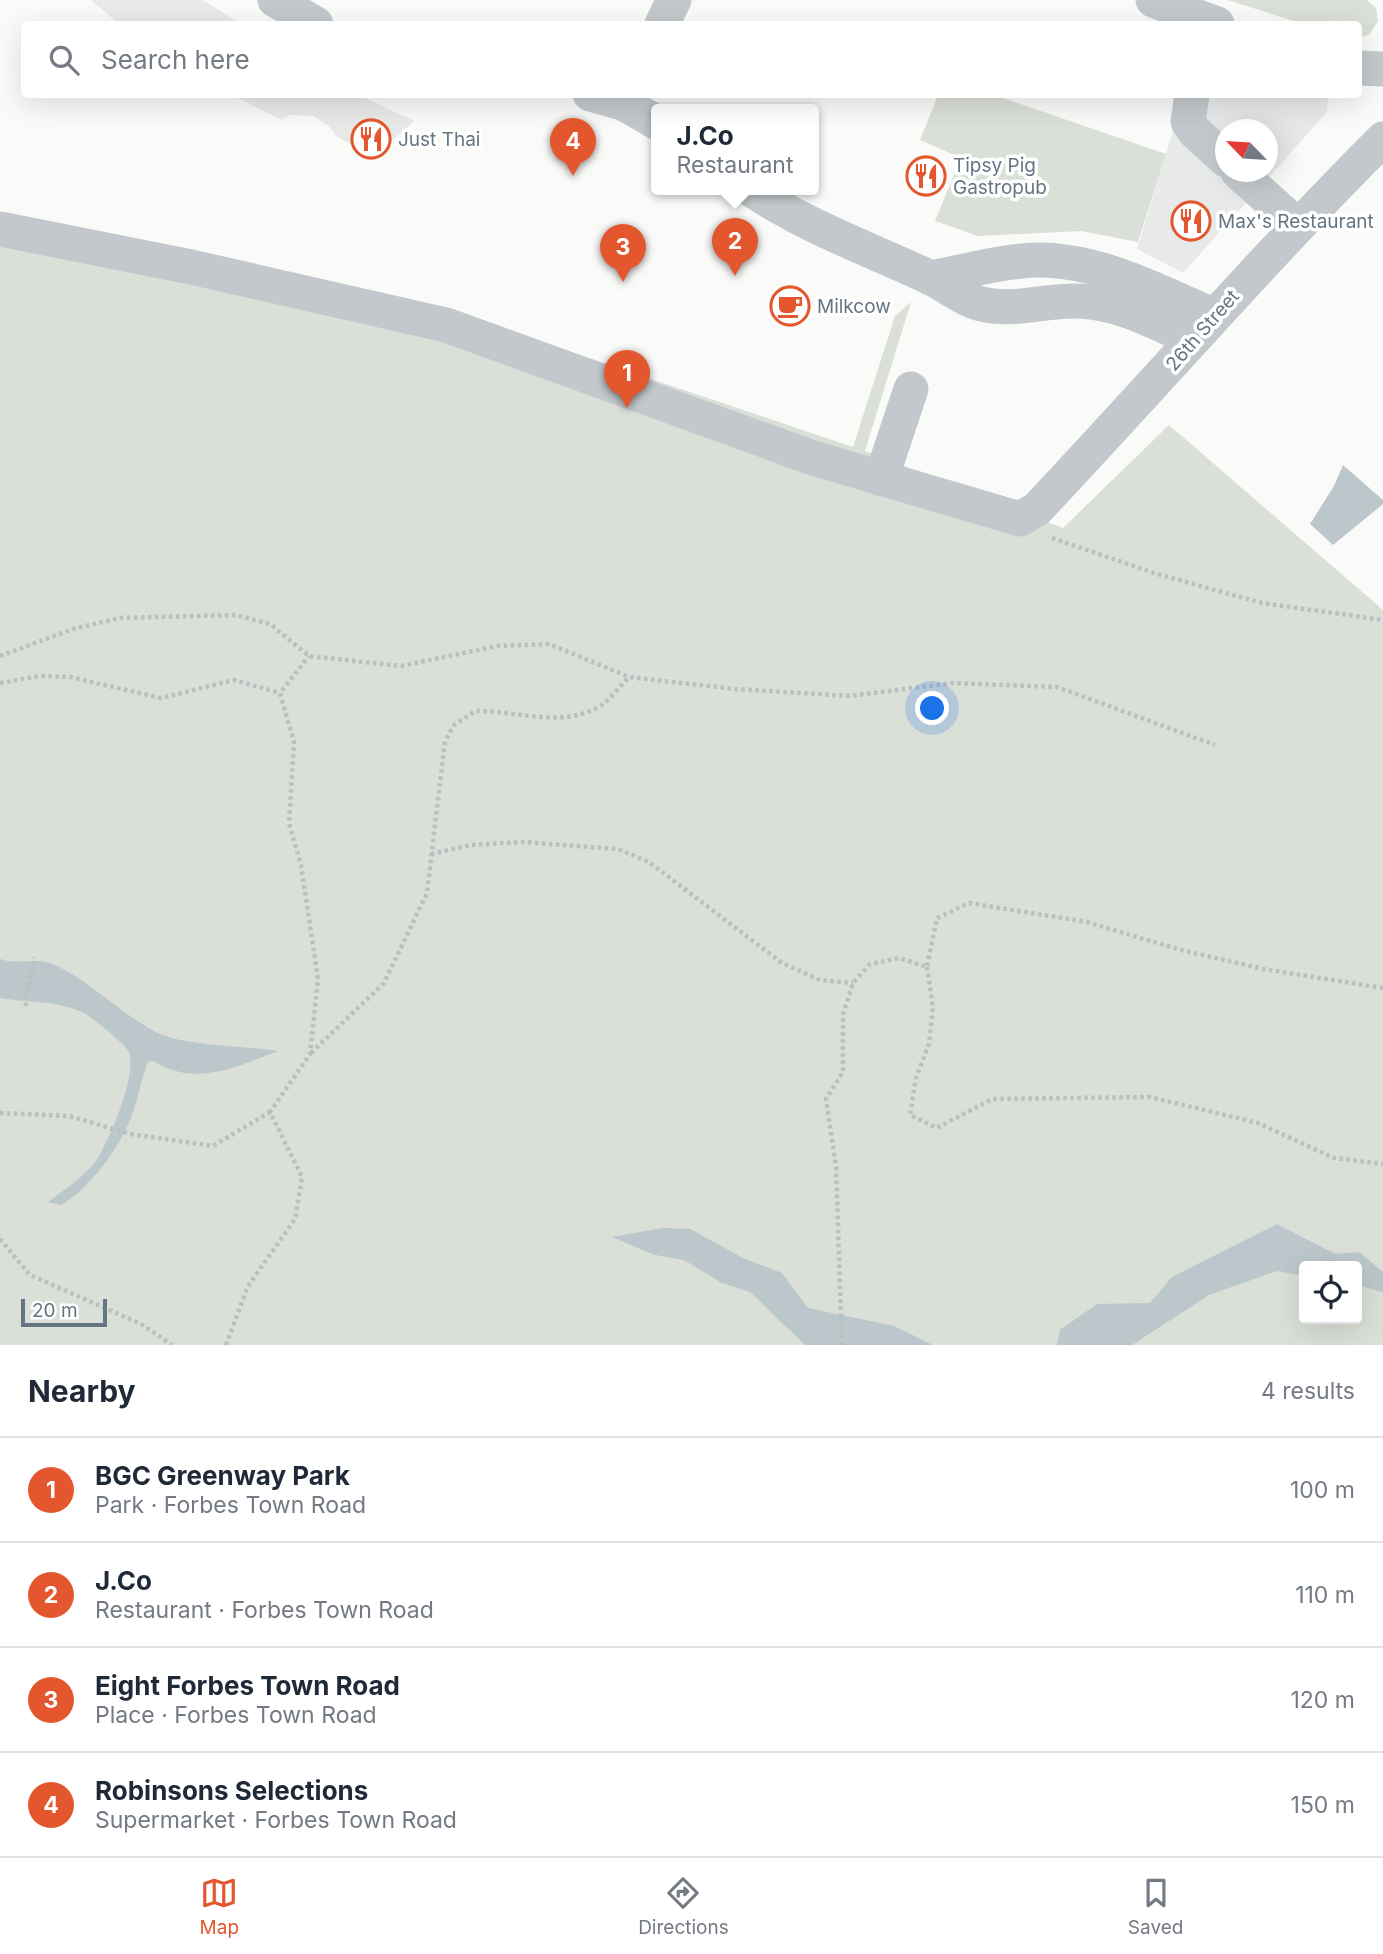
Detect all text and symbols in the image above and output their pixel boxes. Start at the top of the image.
search box [21,21,1362,98]
icon: search [45,41,83,79]
text: Search here [101,44,250,75]
popup [651,104,819,195]
restaurant icon: Just Thai [350,118,392,160]
pin: 4 [550,118,596,176]
north arrow [1215,119,1278,182]
text: J.Co [677,120,734,151]
place label: Just Thai [398,128,480,151]
text: Restaurant [677,151,793,179]
place label: Tipsy Pig Gastropub [953,154,1047,199]
restaurant icon: Tipsy Pig Gastropub [905,155,947,197]
restaurant icon: Max's Restaurant [1170,200,1212,242]
place label: Max's Restaurant [1218,210,1374,233]
pin: 2 [712,218,758,276]
pin: 3 [600,224,646,282]
cafe icon: Milkcow [769,285,811,327]
street label: 26th Street [1161,285,1244,376]
place label: Milkcow [817,295,891,318]
pin: 1 [604,350,650,408]
your location [915,691,949,725]
map controls [1299,1261,1362,1324]
button: locate [1299,1261,1362,1324]
scale bar [21,1296,107,1328]
text: 20 m [32,1299,78,1322]
text: Nearby [28,1373,136,1409]
text: 4 results [1261,1377,1355,1405]
text: BGC Greenway Park [95,1460,350,1491]
text: 1 [46,1476,56,1504]
text: 100 m [1290,1476,1355,1504]
text: Park · Forbes Town Road [95,1491,366,1519]
text: J.Co [95,1565,152,1596]
text: 2 [44,1581,58,1609]
text: 110 m [1295,1581,1355,1609]
text: Restaurant · Forbes Town Road [95,1596,434,1624]
text: Eight Forbes Town Road [95,1670,400,1701]
text: 3 [44,1686,58,1714]
text: 120 m [1290,1686,1355,1714]
text: Place · Forbes Town Road [95,1701,377,1729]
text: Robinsons Selections [95,1775,368,1806]
text: 4 [43,1791,59,1819]
text: 150 m [1291,1791,1355,1819]
text: Supermarket · Forbes Town Road [95,1806,457,1834]
tab: Map [200,1874,239,1939]
tab: Directions [638,1874,729,1939]
tab: Saved [1128,1874,1183,1939]

